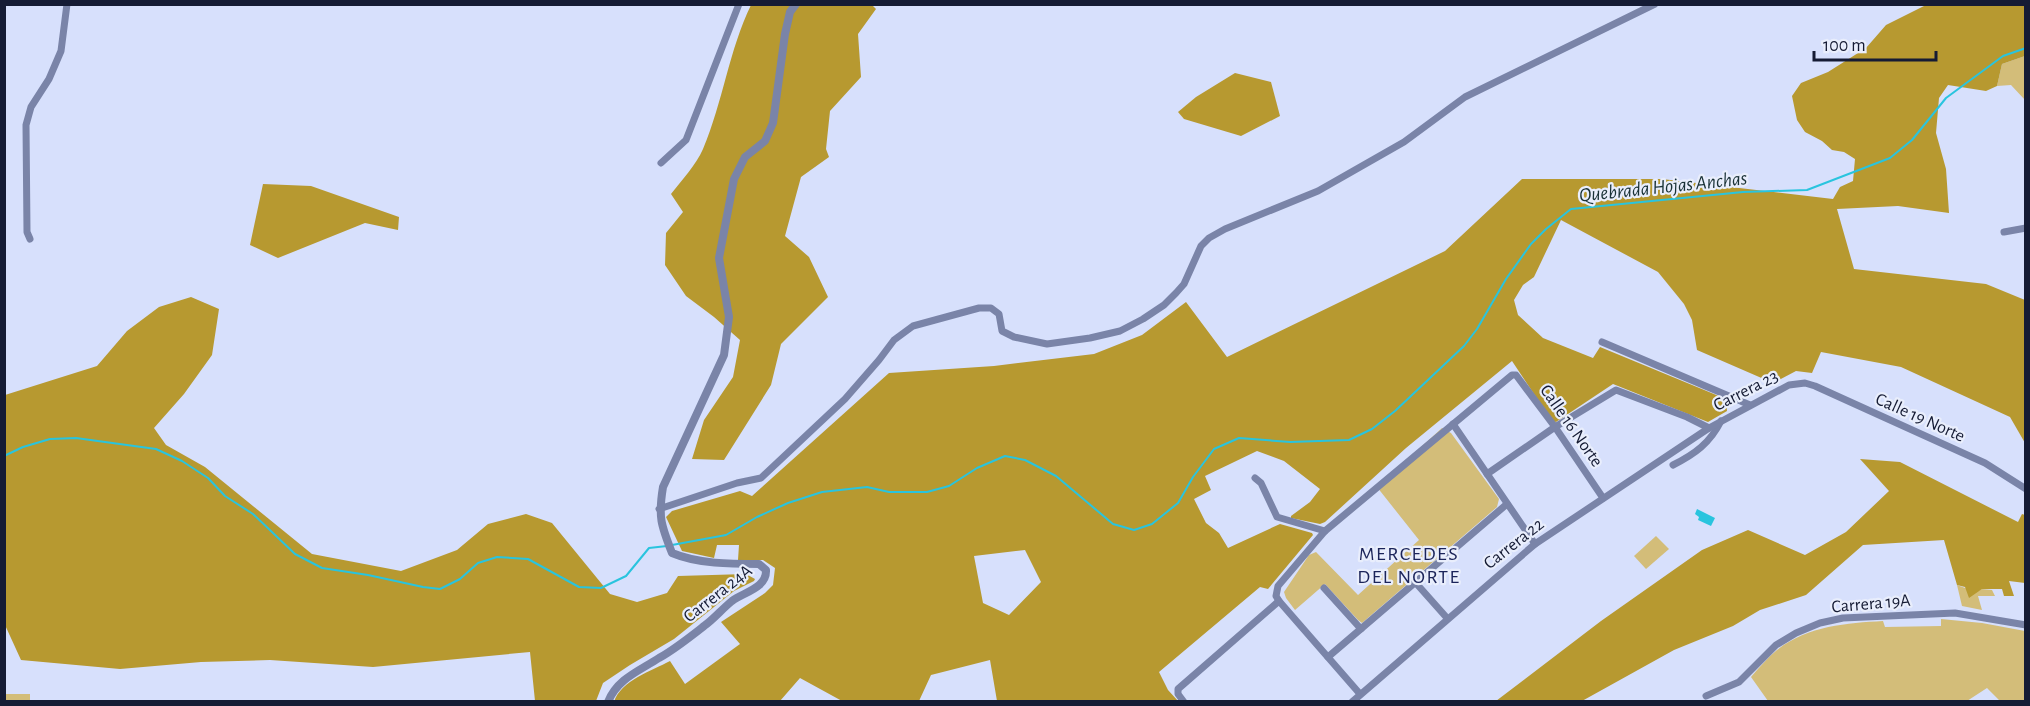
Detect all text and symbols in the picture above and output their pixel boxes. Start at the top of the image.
scale bar [1814,24,1936,62]
text: 100 m [1823,37,1866,55]
water label: Quebrada Hojas Anchas [1578,168,1749,206]
street label: Carrera 23 [1711,367,1781,415]
street label: Calle 16 Norte [1536,382,1606,470]
street label: Calle 19 Norte [1873,390,1967,446]
street label: Carrera 22 [1481,515,1547,573]
district label: MERCEDES DEL NORTE [1357,544,1461,587]
street label: Carrera 24A [680,561,756,626]
street label: Carrera 19A [1831,592,1912,616]

